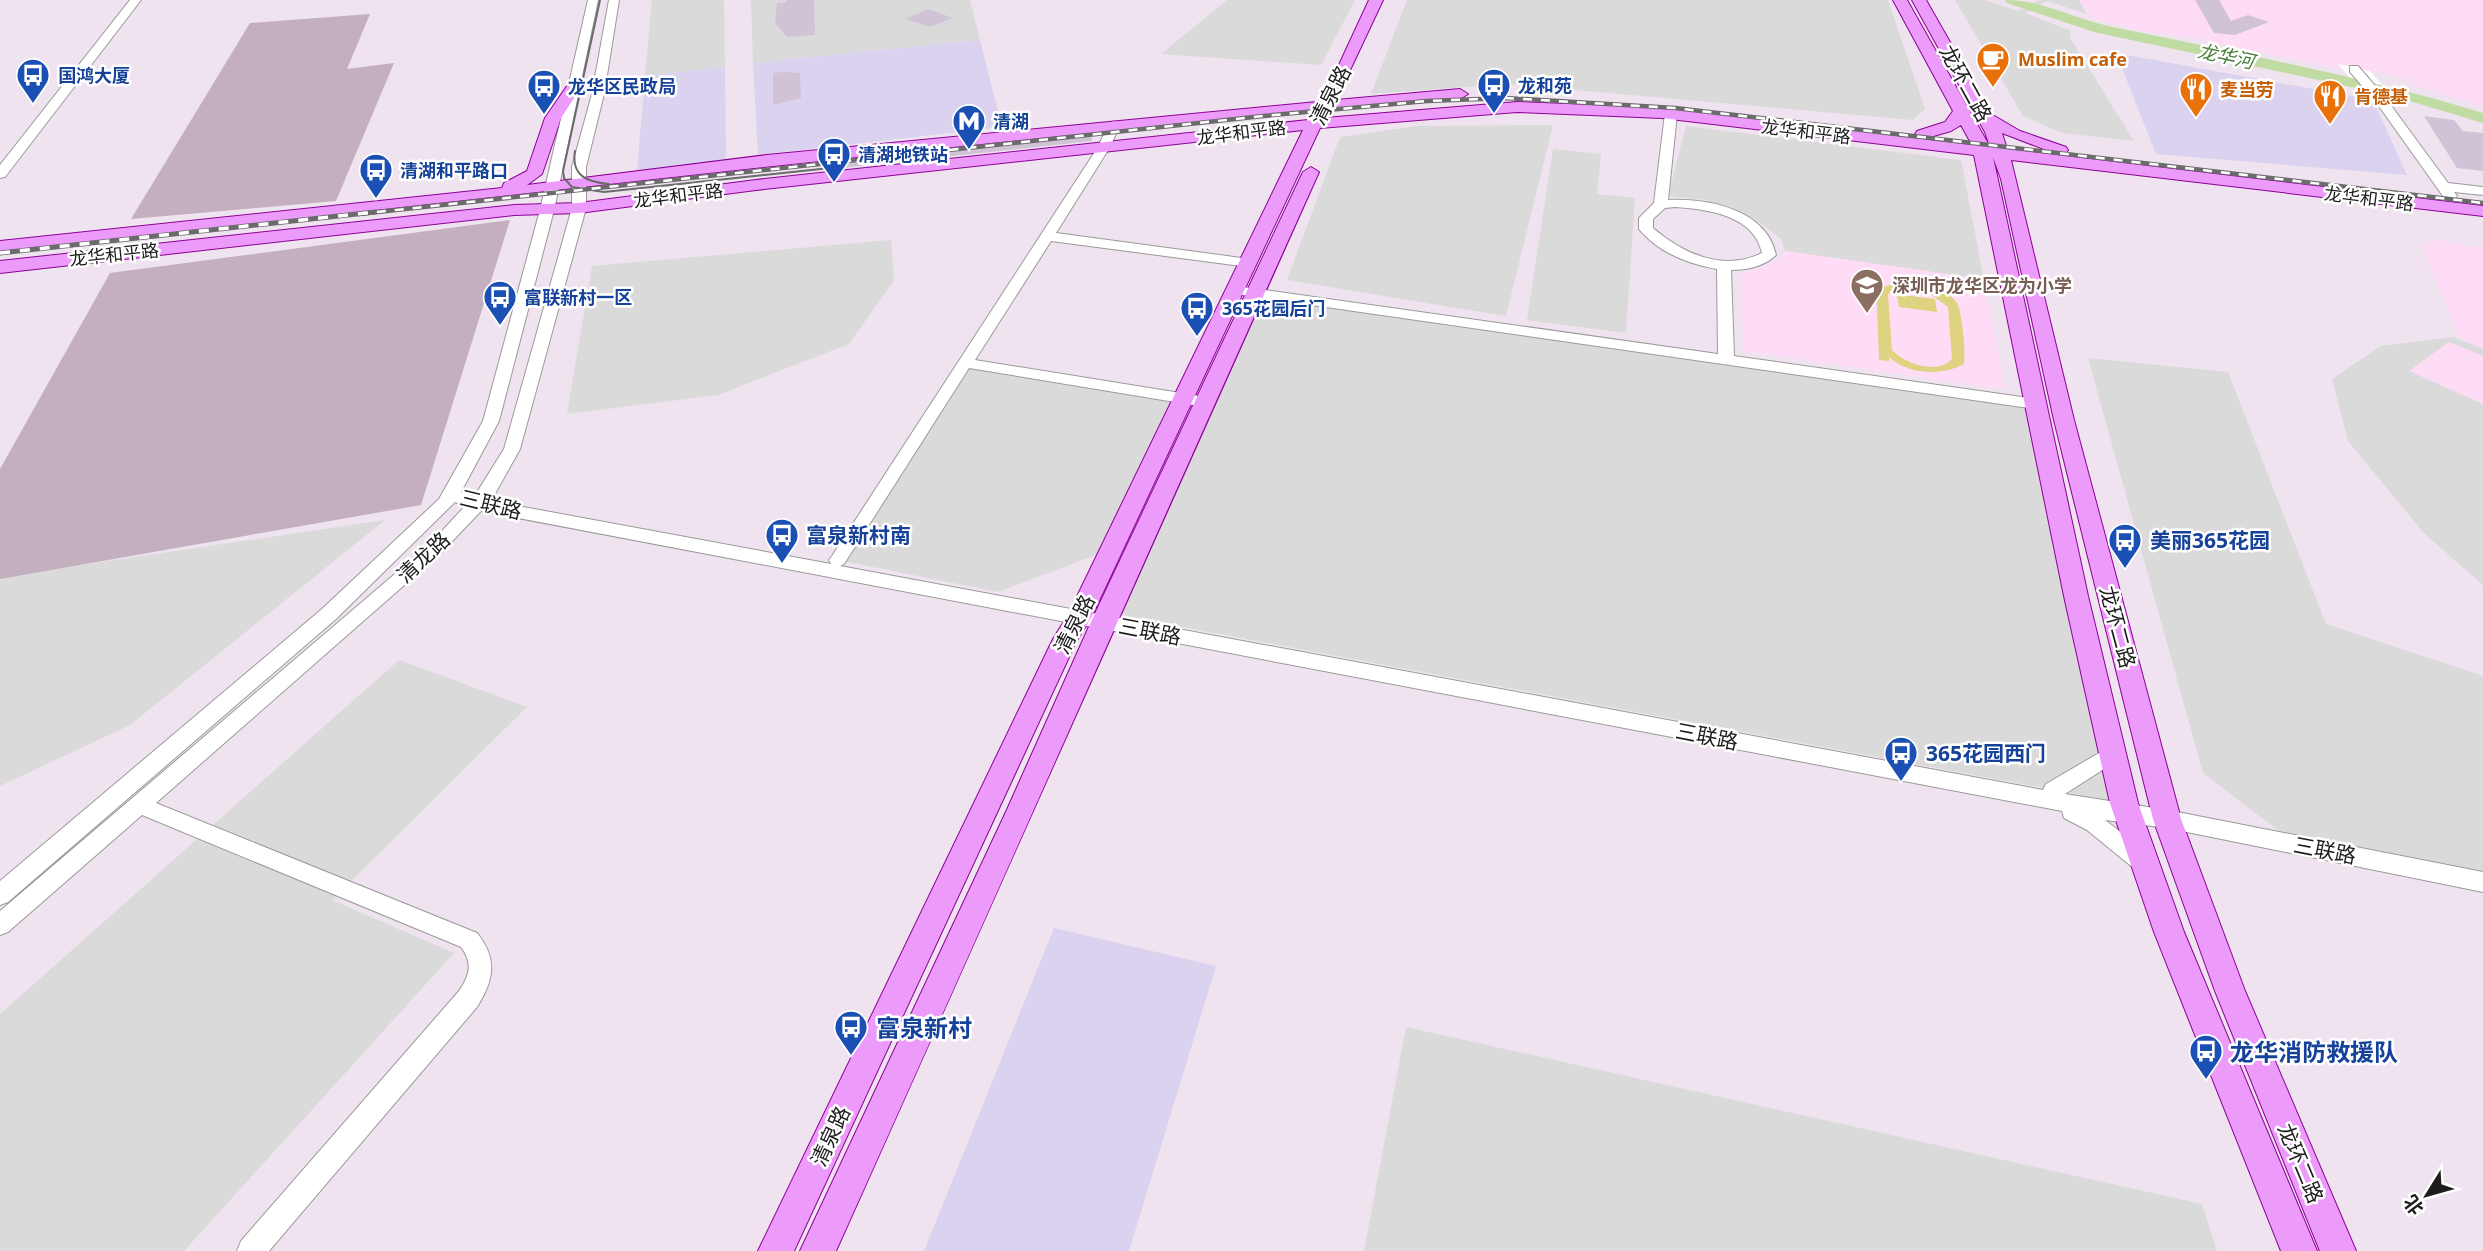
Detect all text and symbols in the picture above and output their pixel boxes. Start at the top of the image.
water label: 龙华河 [2195,37,2260,75]
street label: 龙环二路 [1933,39,1999,127]
cafe icon: Muslim cafe [1974,40,2012,89]
place label: Muslim cafe [2018,47,2127,71]
bus stop icon: 国鸿大厦 [14,56,52,105]
street label: 清泉路 [1303,61,1357,129]
place label: 国鸿大厦 [58,63,130,87]
bus stop icon: 龙和苑 [1475,66,1513,115]
bus stop icon: 龙华区民政局 [525,67,563,116]
restaurant icon: 麦当劳 [2177,70,2215,119]
place label: 龙和苑 [1518,73,1572,97]
place label: 龙华区民政局 [568,74,676,98]
place label: 麦当劳 [2220,77,2274,101]
restaurant icon: 肯德基 [2311,77,2349,126]
place label: 肯德基 [2354,84,2408,108]
metro station icon: 清湖 [950,102,988,151]
place label: 清湖 [993,109,1029,133]
street label: 龙华和平路 [1760,114,1852,148]
street label: 龙华和平路 [1195,115,1287,149]
bus stop icon: 清湖地铁站 [815,135,853,184]
place label: 清湖地铁站 [858,142,948,166]
bus stop icon: 清湖和平路口 [357,151,395,200]
place label: 清湖和平路口 [400,158,508,182]
street label: 龙华和平路 [632,178,724,212]
street label: 龙华和平路 [2323,181,2415,215]
street label: 龙华和平路 [68,237,160,271]
school or university icon: 深圳市龙华区龙为小学 [1848,266,1886,315]
place label: 深圳市龙华区龙为小学 [1892,273,2072,297]
bus stop icon: 富联新村一区 [481,278,519,327]
place label: 富联新村一区 [524,285,632,309]
bus stop icon: 365花园后门 [1178,289,1216,338]
place label: 365花园后门 [1222,296,1325,320]
street label: 三联路 [457,483,525,525]
bus stop icon: 富泉新村南 [763,516,801,565]
place label: 富泉新村南 [806,521,911,549]
bus stop icon: 美丽365花园 [2106,521,2144,570]
street label: 清龙路 [390,525,456,589]
place label: 美丽365花园 [2150,526,2270,554]
street label: 龙环二路 [2094,583,2142,671]
street label: 清泉路 [1047,590,1101,658]
street label: 三联路 [1116,611,1184,651]
street label: 三联路 [1673,716,1741,756]
bus stop icon: 365花园西门 [1882,734,1920,783]
place label: 365花园西门 [1926,739,2046,767]
street label: 三联路 [2291,830,2359,870]
bus stop icon: 富泉新村 [832,1008,870,1057]
place label: 富泉新村 [876,1011,972,1044]
bus stop icon: 龙华消防救援队 [2187,1032,2225,1081]
place label: 龙华消防救援队 [2230,1035,2398,1068]
street label: 清泉路 [804,1102,856,1170]
street label: 龙环二路 [2272,1119,2330,1207]
north arrow [2392,1160,2462,1230]
text: 北 [2397,1190,2430,1221]

